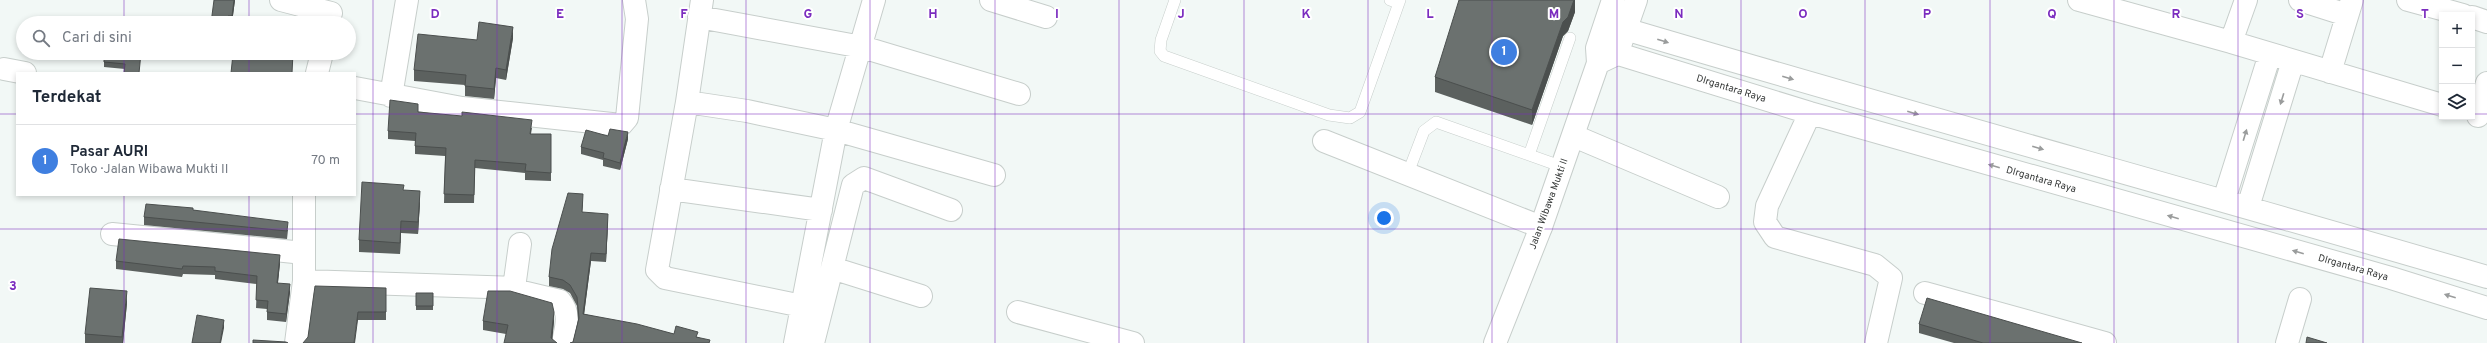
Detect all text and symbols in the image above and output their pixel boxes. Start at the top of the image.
text: D [430,7,440,23]
text: E [556,7,564,23]
text: F [680,7,688,23]
text: G [804,7,813,23]
text: H [928,7,938,23]
text: I [1055,7,1059,23]
text: J [1177,7,1185,23]
text: K [1301,7,1311,23]
text: L [1426,7,1434,23]
text: M [1549,7,1559,23]
text: N [1674,7,1684,23]
text: O [1798,7,1808,23]
text: P [1923,7,1932,23]
text: Q [2047,7,2057,23]
text: R [2172,7,2181,23]
text: S [2296,7,2304,23]
text: T [2421,7,2429,23]
map controls [2439,12,2475,120]
button: + [2439,12,2475,48]
search box [16,16,356,60]
icon: search [30,27,52,49]
text: Cari di sini [62,29,132,48]
pin: 1 [1491,37,1517,67]
one-way arrow [1657,38,1669,44]
button: − [2439,48,2475,84]
street label: DIrgantara Raya [1695,72,1767,106]
one-way arrow [1782,75,1794,81]
button: layers [2439,84,2475,120]
text: Terdekat [32,87,101,109]
one-way arrow [2279,93,2285,105]
one-way arrow [1907,110,1919,116]
one-way arrow [2242,128,2248,140]
text: Pasar AURI [70,143,148,162]
one-way arrow [2032,145,2044,151]
text: 1 [42,153,48,169]
text: 70 m [311,153,340,169]
street label: Jalan Wibawa Mukti II [1526,157,1572,251]
text: Toko · Jalan Wibawa Mukti II [70,162,228,178]
one-way arrow [1988,163,2000,169]
street label: DIrgantara Raya [2004,164,2078,196]
your location [1374,208,1394,228]
one-way arrow [2167,214,2179,220]
one-way arrow [2292,249,2304,255]
street label: DIrgantara Raya [2316,252,2390,284]
text: 3 [9,279,17,295]
one-way arrow [2443,293,2455,299]

